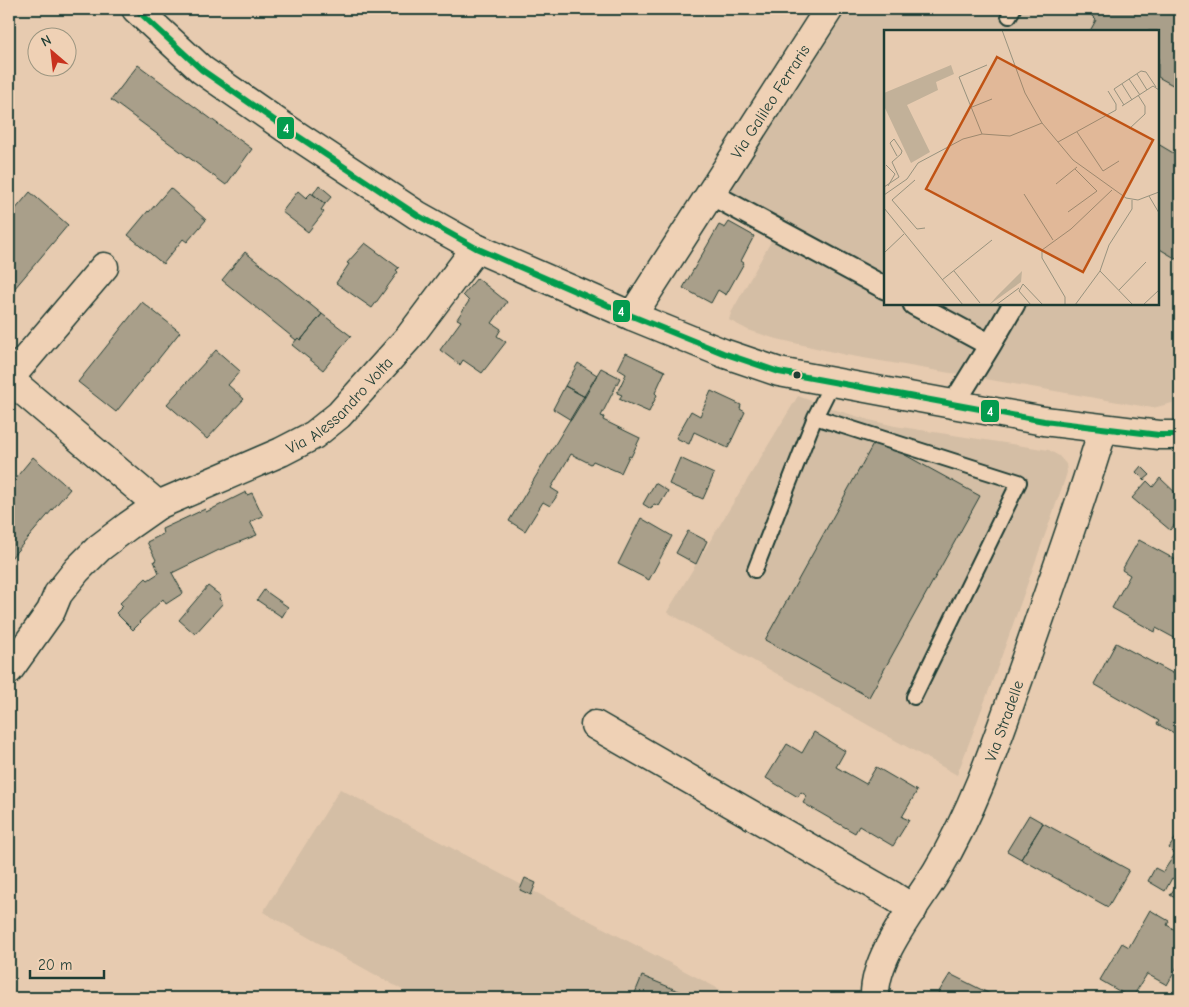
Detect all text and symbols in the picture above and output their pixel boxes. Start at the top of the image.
north arrow [28,28,78,78]
inset map [884,30,1159,305]
text: N [38,31,54,51]
street label: Via Galileo Ferraris [727,41,814,162]
line badge: 4 [276,116,295,140]
text: 4 [283,120,290,137]
line badge: 4 [612,299,631,323]
text: 4 [618,303,625,320]
street label: Via Alessandro Volta [283,354,397,458]
unlabelled marker [792,370,802,380]
line badge: 4 [980,399,1000,423]
text: 4 [987,403,994,420]
street label: Via Stradelle [982,678,1027,764]
scale bar [30,947,104,979]
text: 20 m [38,956,72,974]

